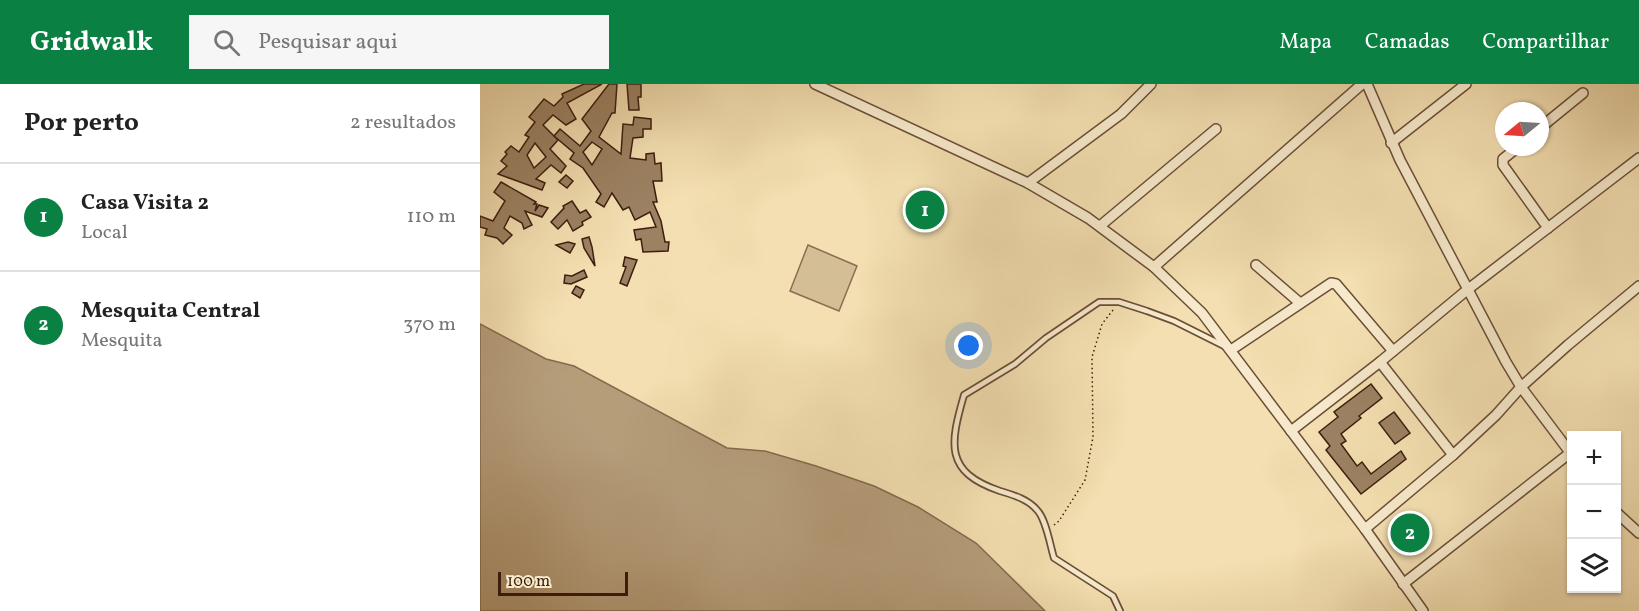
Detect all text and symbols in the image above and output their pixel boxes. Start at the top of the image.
search box [189,15,609,69]
text: Gridwalk [30,23,153,62]
icon: search [210,26,243,59]
text: Pesquisar aqui [258,27,398,58]
text: Mapa [1279,28,1332,57]
text: Camadas [1365,28,1449,57]
text: Compartilhar [1482,28,1609,57]
north arrow [1495,102,1549,156]
text: Por perto [24,105,139,141]
text: 2 resultados [350,109,456,137]
text: Casa Visita 2 [81,188,209,219]
pin: 1 [906,188,944,232]
text: 1 [39,203,48,231]
text: 110 m [407,203,456,231]
text: Local [81,219,128,247]
text: Mesquita Central [81,296,260,327]
text: 2 [38,311,49,339]
text: 370 m [403,311,456,339]
text: Mesquita [81,327,162,355]
your location [954,331,983,360]
map controls [1567,431,1621,593]
button: + [1567,431,1621,485]
button: − [1567,485,1621,539]
pin: 2 [1390,510,1430,556]
button: layers [1567,539,1621,593]
scale bar [498,569,628,596]
text: 100 m [507,571,550,593]

